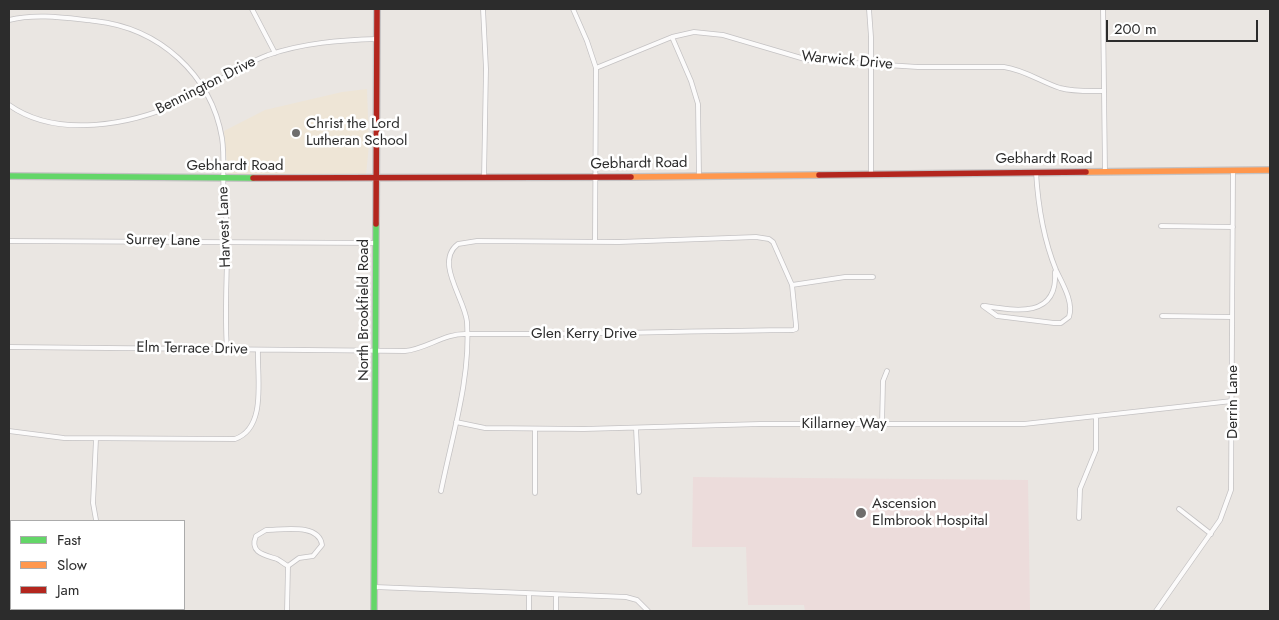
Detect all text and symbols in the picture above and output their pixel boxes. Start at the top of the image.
scale bar [1109,10,1262,42]
text: 200 m [1114,18,1157,40]
street label: Warwick Drive [800,48,894,74]
street label: Bennington Drive [153,53,259,119]
place label: Christ the Lord Lutheran School [306,115,407,150]
marker: Christ the Lord Lutheran School [290,127,302,139]
street label: Gebhardt Road [995,150,1093,168]
street label: Gebhardt Road [590,154,688,174]
street label: Gebhardt Road [186,157,284,175]
street label: Harvest Lane [215,186,235,268]
street label: Surrey Lane [126,231,200,251]
street label: North Brookfield Road [355,239,373,381]
street label: Glen Kerry Drive [531,325,637,343]
street label: Elm Terrace Drive [136,339,248,359]
street label: Derrin Lane [1224,365,1242,439]
street label: Killarney Way [801,415,887,433]
place label: Ascension Elmbrook Hospital [872,495,988,530]
marker: Ascension Elmbrook Hospital [854,506,868,520]
legend [10,520,185,610]
text: Fast [57,529,81,551]
text: Slow [57,554,87,576]
text: Jam [57,579,80,601]

